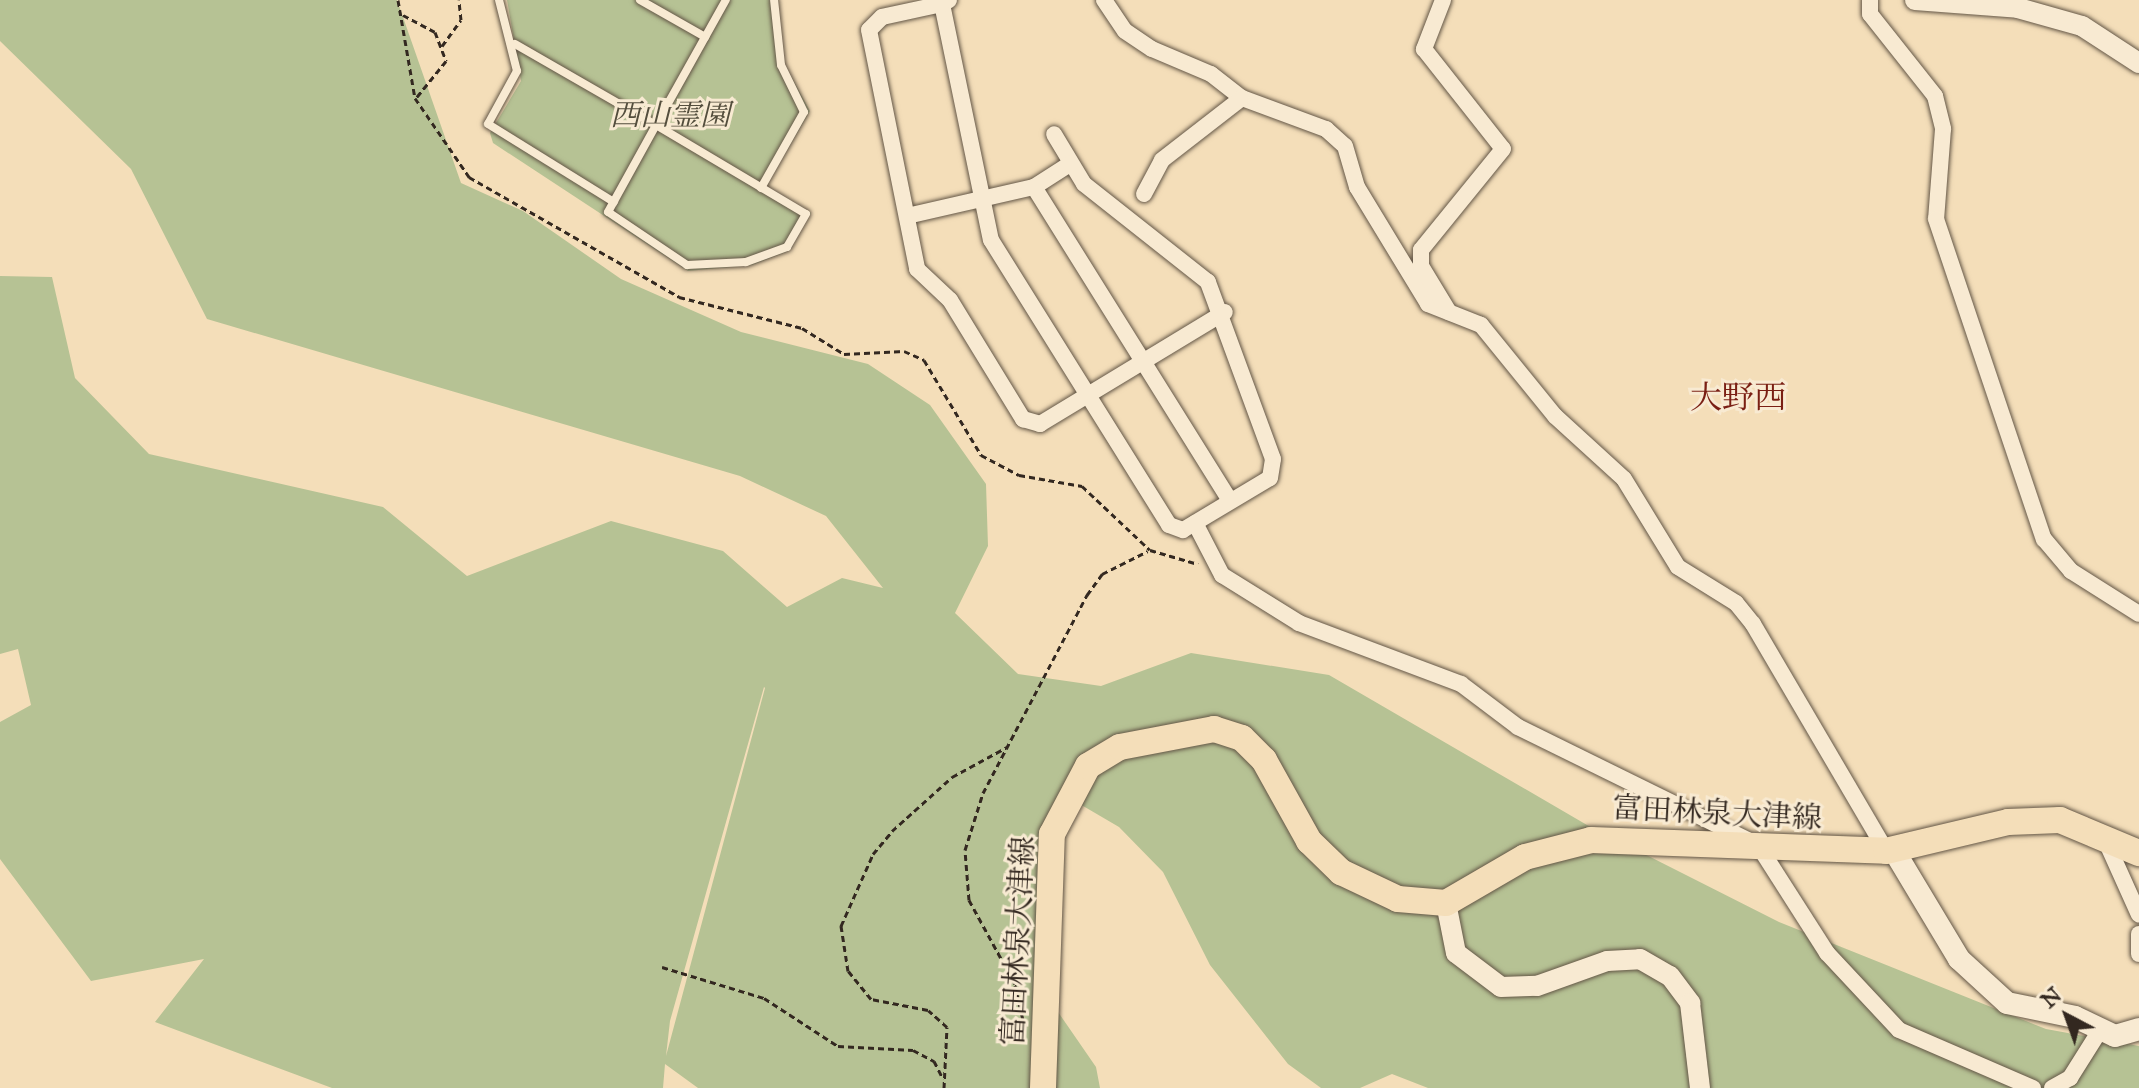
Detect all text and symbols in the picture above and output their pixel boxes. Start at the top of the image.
park label: 西山霊園 [610,97,730,133]
district label: 大野西 [1690,379,1786,417]
street label: 富田林泉大津線 [1611,790,1823,836]
street label: 富田林泉大津線 [995,835,1041,1047]
north arrow [2027,976,2107,1056]
text: N [2035,981,2067,1014]

